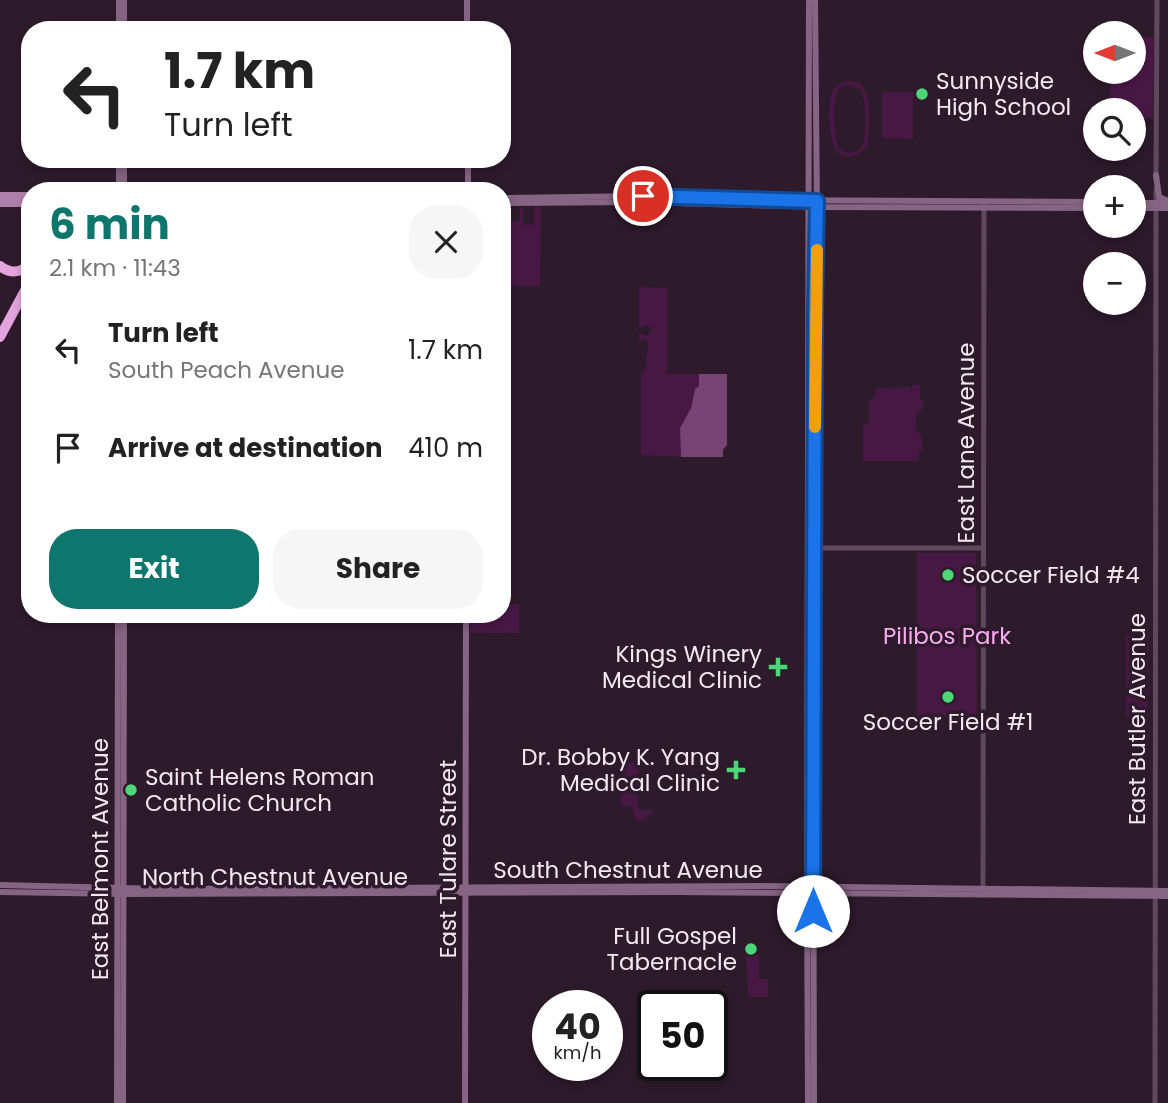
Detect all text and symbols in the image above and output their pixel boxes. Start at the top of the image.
north arrow [1083,21,1146,84]
map controls [1083,21,1146,315]
text: 1.7 km [164,37,315,105]
icon: left [49,49,140,140]
place label: Sunnyside High School [936,65,1071,123]
marker: Sunnyside High School [914,86,930,102]
button: search [1083,98,1146,161]
text: Turn left [164,102,293,147]
pin [613,166,673,226]
button: + [1083,175,1146,238]
icon: arrive [624,177,662,215]
text: 6 min [49,195,170,254]
button: close [409,205,483,279]
text: 2.1 km · 11:43 [49,252,181,284]
button: − [1083,252,1146,315]
text: Turn left [108,315,219,351]
icon: left [49,331,87,369]
text: 1.7 km [408,332,483,368]
street label: East Lane Avenue [950,343,982,543]
text: South Peach Avenue [108,354,345,386]
icon: arrive [49,429,87,467]
text: Arrive at destination [108,430,383,466]
text: 410 m [408,430,483,466]
button: Exit [49,529,259,609]
button: Share [273,529,483,609]
place label: Soccer Field #4 [962,559,1140,591]
marker: Soccer Field #4 [940,567,956,583]
street label: East Butler Avenue [1121,613,1153,825]
park label: Pilibos Park [883,620,1011,652]
place label: Kings Winery Medical Clinic [602,638,762,696]
marker: Kings Winery Medical Clinic [768,657,788,677]
marker: Soccer Field #1 [940,689,956,705]
place label: Soccer Field #1 [863,706,1033,738]
street label: East Belmont Avenue [84,738,116,980]
place label: Dr. Bobby K. Yang Medical Clinic [521,741,720,799]
street label: East Tulare Street [432,760,464,958]
marker: Dr. Bobby K. Yang Medical Clinic [726,760,746,780]
place label: Saint Helens Roman Catholic Church [145,761,375,819]
marker: Saint Helens Roman Catholic Church [123,782,139,798]
street label: South Chestnut Avenue [493,854,763,886]
street label: North Chestnut Avenue [142,861,408,893]
position arrow [776,874,850,948]
place label: Full Gospel Tabernacle [606,920,737,978]
marker: Full Gospel Tabernacle [743,941,759,957]
speed limit sign: 50 [637,990,728,1081]
text: 40 [554,1002,601,1051]
text: km/h [554,1040,601,1065]

